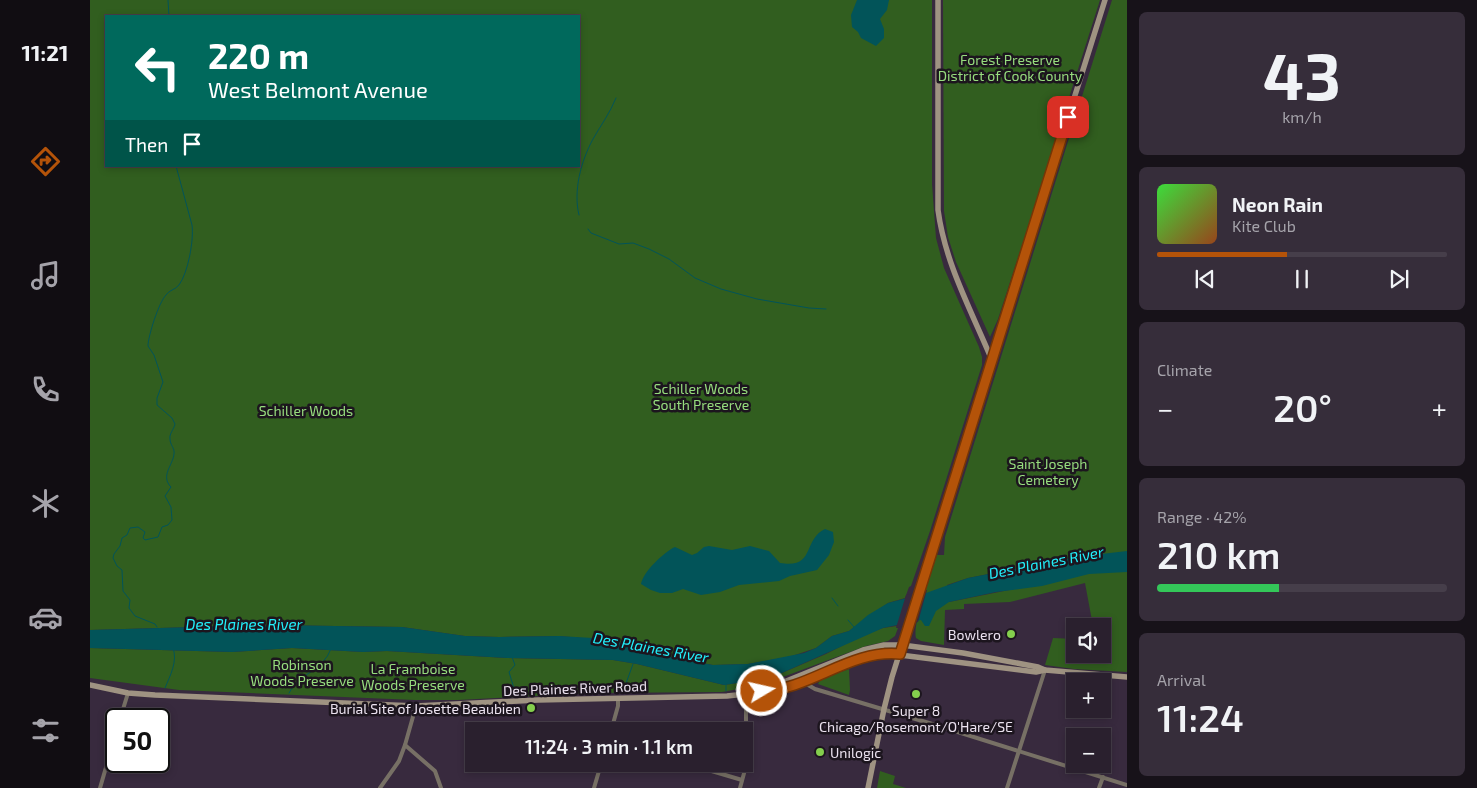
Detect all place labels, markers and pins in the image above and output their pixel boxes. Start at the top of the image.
pin [1047,96,1089,138]
place label: Bowlero [948,626,1001,643]
marker: Bowlero [1005,628,1017,640]
marker: Super 8 Chicago/Rosemont/O'Hare/SE [910,688,922,700]
place label: Burial Site of Josette Beaubien [330,700,521,717]
marker: Burial Site of Josette Beaubien [525,702,537,714]
place label: Super 8 Chicago/Rosemont/O'Hare/SE [819,702,1013,735]
place label: Unilogic [830,744,881,761]
marker: Unilogic [814,746,826,758]

